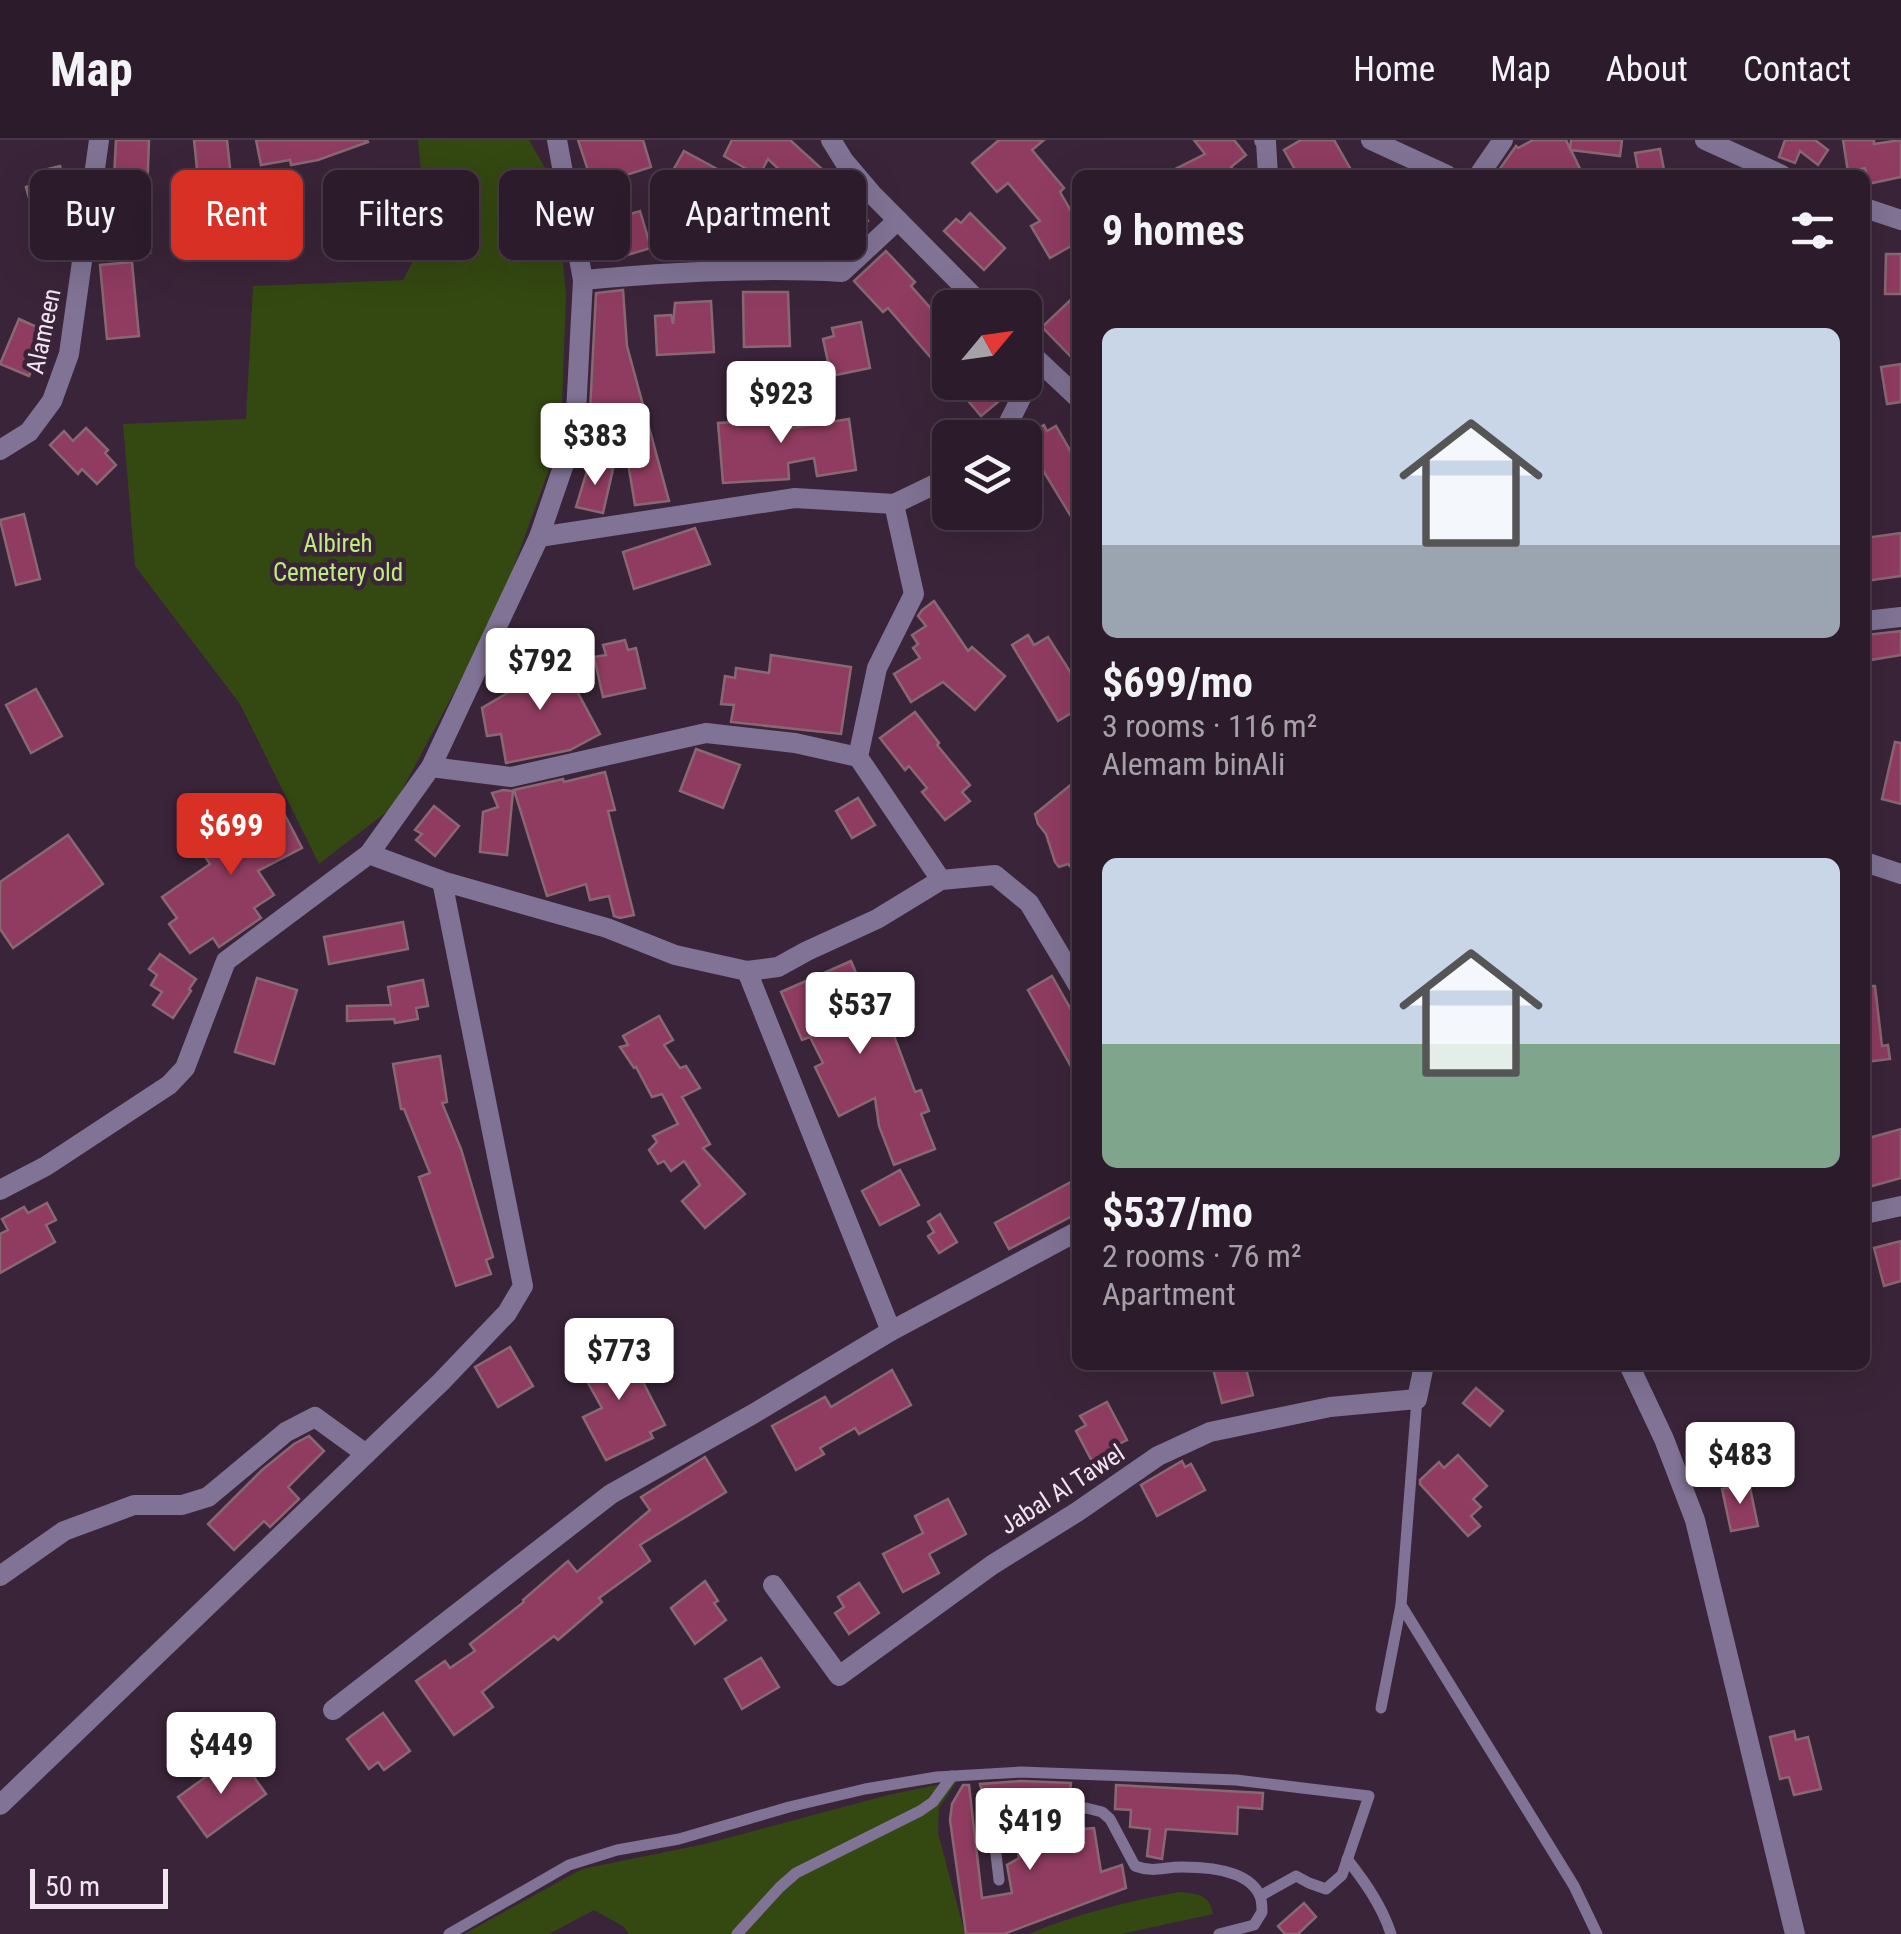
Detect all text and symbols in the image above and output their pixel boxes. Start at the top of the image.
text: Map [50,41,133,98]
text: Home [1353,49,1435,90]
text: Map [1490,49,1551,90]
text: About [1606,49,1688,90]
text: Contact [1743,49,1851,90]
chip: Buy [30,170,151,260]
chip: Rent [171,170,303,260]
chip: Filters [323,170,479,260]
chip: New [499,170,630,260]
chip: Apartment [650,170,866,260]
icon: filters [1785,203,1840,258]
text: 9 homes [1102,206,1245,255]
street label: Alameen [20,286,67,376]
north arrow [932,290,1042,400]
map controls [932,290,1042,530]
pin: $923 [722,361,840,446]
text: $923 [749,374,813,412]
icon: home [1381,393,1561,573]
pin: $383 [536,403,654,488]
text: $383 [563,416,627,454]
button: layers [932,420,1042,530]
park label: Albireh Cemetery old [273,529,403,587]
pin: $792 [481,628,599,713]
text: $792 [508,641,572,679]
text: $699/mo [1102,658,1253,707]
text: 3 rooms · 116 m² [1102,707,1317,745]
text: Alemam binAli [1102,745,1285,783]
pin: $699 [172,793,290,878]
text: $699 [199,806,263,844]
icon: home [1381,923,1561,1103]
pin: $537 [801,972,919,1057]
text: $537 [828,985,892,1023]
text: $537/mo [1102,1188,1253,1237]
text: 2 rooms · 76 m² [1102,1237,1301,1275]
text: Apartment [1102,1275,1236,1313]
pin: $773 [560,1318,678,1403]
text: $773 [587,1331,651,1369]
pin: $483 [1681,1422,1799,1507]
text: $483 [1708,1435,1772,1473]
street label: Jabal Al Tawel [995,1438,1130,1540]
pin: $449 [162,1712,280,1797]
text: $449 [189,1725,253,1763]
pin: $419 [971,1788,1089,1873]
text: $419 [998,1801,1062,1839]
scale bar [30,1864,168,1908]
text: 50 m [45,1870,100,1903]

